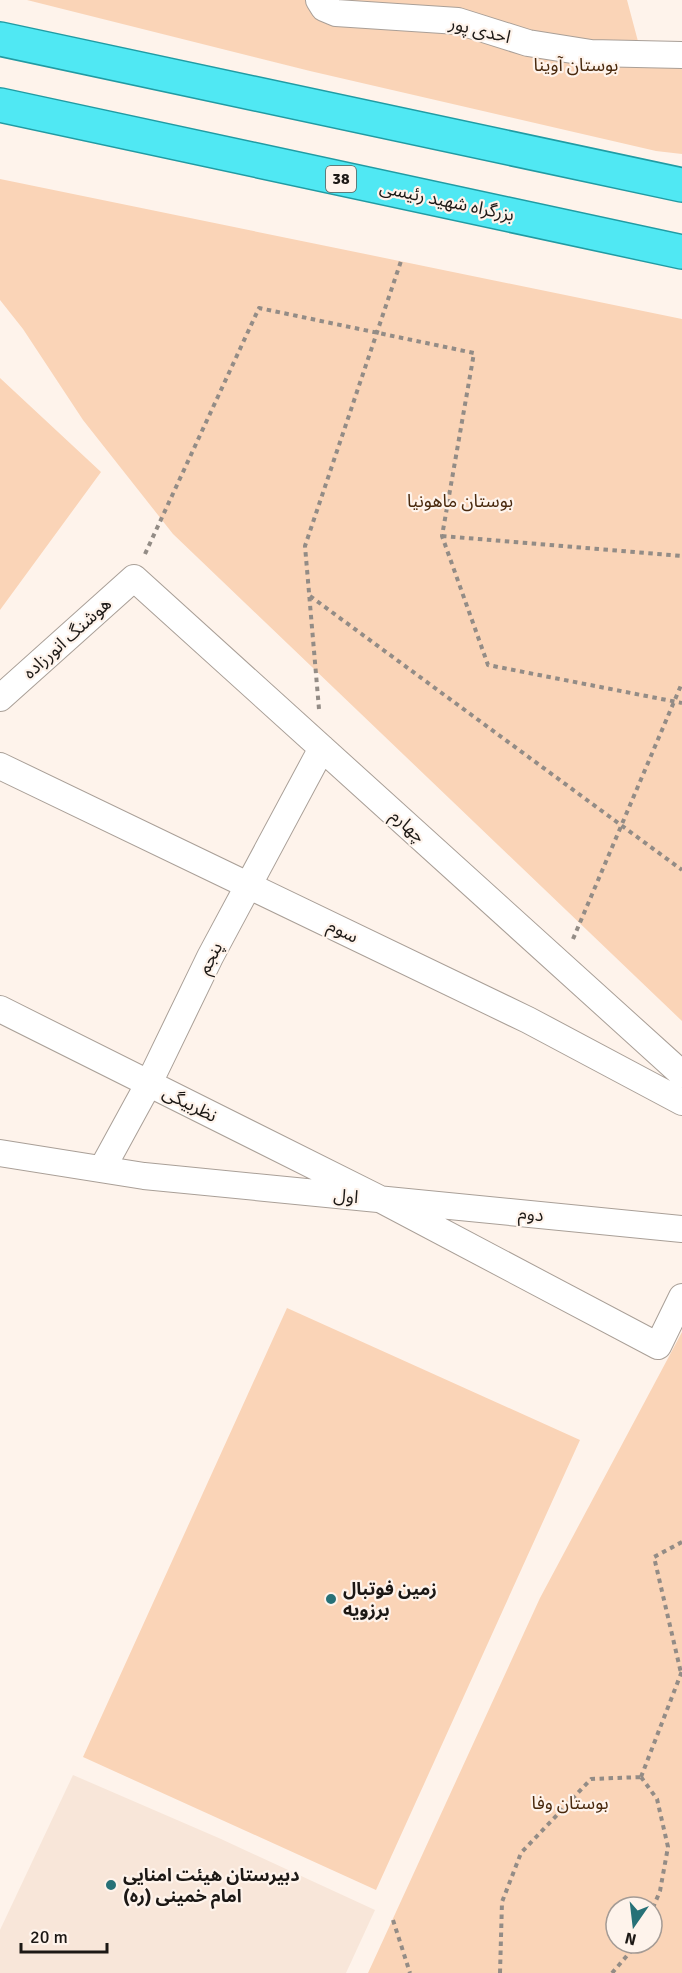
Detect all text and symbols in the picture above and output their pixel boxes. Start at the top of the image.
street label: احدی پور [446,12,513,48]
park label: بوستان آوینا [534,54,618,76]
road number: 38 [326,166,356,192]
street label: بزرگراه شهید رئیسی [378,176,516,226]
park label: بوستان ماهونیا [407,490,513,512]
street label: هوشنگ انورزاده [18,593,116,683]
street label: چهارم [384,805,430,850]
street label: سوم [323,914,362,950]
street label: پنجم [193,938,229,979]
street label: نظربیگی [159,1081,221,1127]
street label: اول [332,1184,360,1208]
street label: دوم [517,1202,545,1229]
place label: زمین فوتبال برزویه [343,1578,437,1621]
marker: زمین فوتبال برزویه [324,1592,338,1606]
park label: بوستان وفا [531,1792,609,1814]
place label: دبیرستان هیئت امنایی امام خمینی (ره) [123,1864,300,1909]
marker: دبیرستان هیئت امنایی امام خمینی (ره) [104,1878,118,1892]
north arrow [604,1895,664,1955]
scale bar [21,1916,106,1954]
text: 20 m [30,1926,68,1948]
text: N [623,1928,638,1950]

